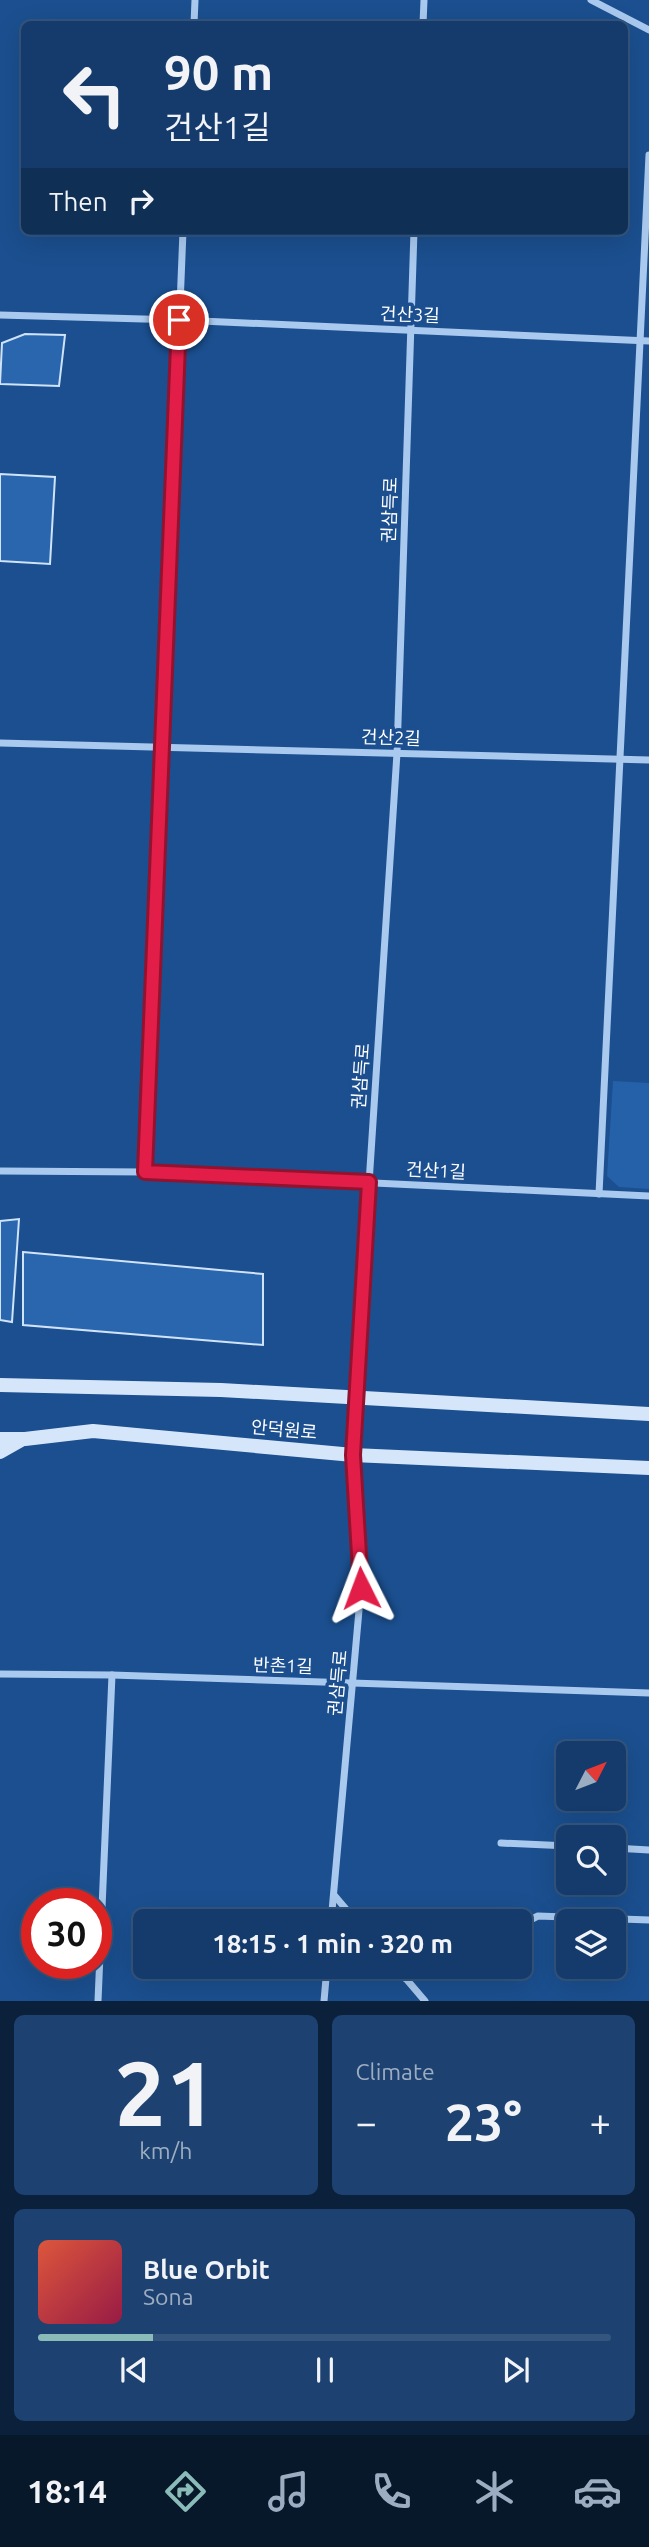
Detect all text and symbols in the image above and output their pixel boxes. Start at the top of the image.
text: 90 m [164,44,273,99]
icon: left [49,49,140,140]
text: 건산1길 [164,109,270,145]
icon: right [122,182,160,220]
text: Then [49,187,108,216]
pin [149,290,209,350]
icon: arrive [160,301,198,339]
street label: 건산3길 [380,303,440,325]
street label: 권삼득로 [378,477,400,543]
street label: 건산2길 [361,726,421,748]
street label: 권삼득로 [348,1042,372,1110]
street label: 건산1길 [406,1158,466,1182]
street label: 안덕원로 [250,1416,318,1442]
position arrow [324,1551,398,1625]
street label: 권삼득로 [324,1649,350,1717]
street label: 반촌1길 [253,1654,313,1676]
north arrow [556,1741,626,1811]
map controls [556,1741,626,1979]
button: search [556,1825,626,1895]
speed limit sign: 30 [21,1888,112,1979]
button: layers [556,1909,626,1979]
text: 18:15 · 1 min · 320 m [212,1929,453,1958]
text: 21 [114,2041,217,2143]
text: Climate [356,2059,435,2084]
text: 23° [445,2093,522,2151]
text: − [356,2101,377,2143]
text: + [590,2101,611,2143]
text: km/h [139,2138,192,2163]
text: Blue Orbit [143,2255,270,2284]
text: Sona [143,2284,193,2309]
icon: previous [115,2351,153,2389]
icon: pause [306,2351,344,2389]
icon: next [497,2351,535,2389]
icon: directions [161,2467,210,2516]
icon: music [264,2467,313,2516]
icon: phone [367,2467,416,2516]
icon: climate [470,2467,519,2516]
icon: car [573,2467,622,2516]
text: 18:14 [27,2473,107,2509]

